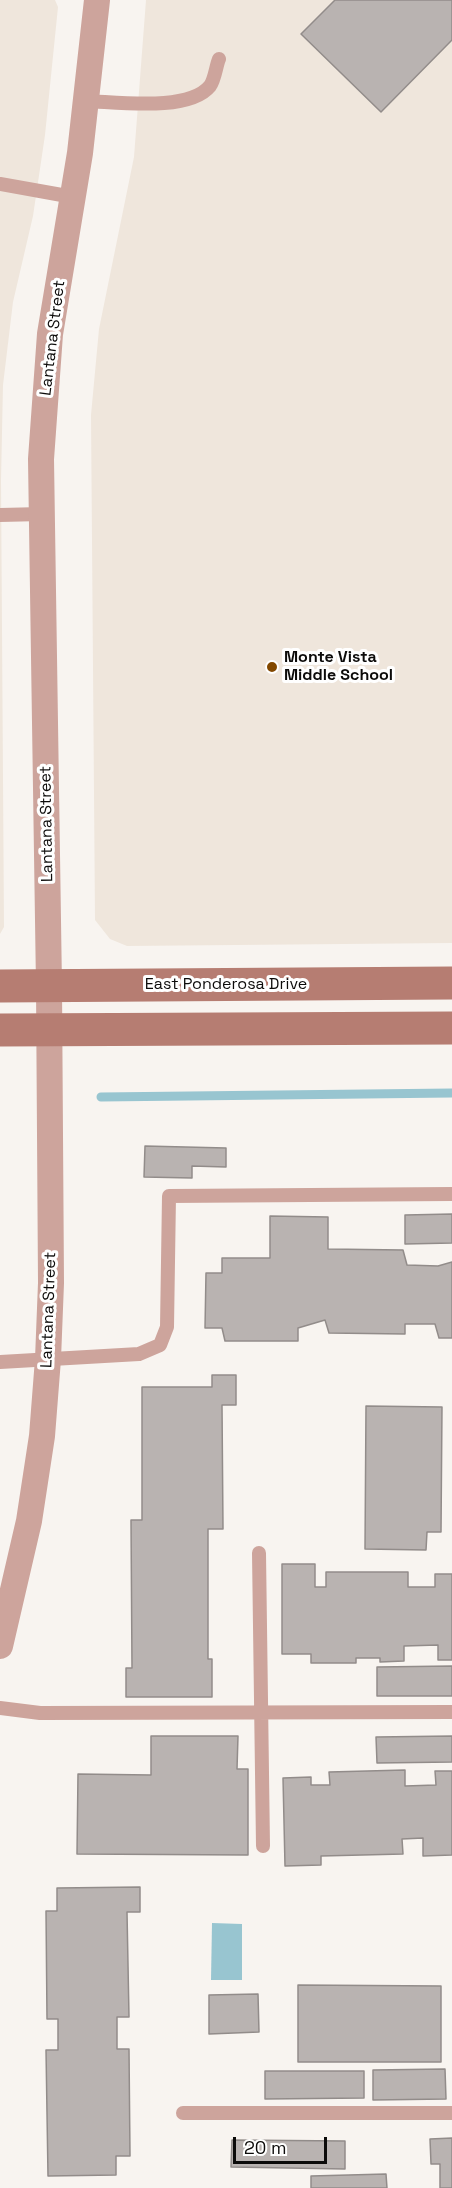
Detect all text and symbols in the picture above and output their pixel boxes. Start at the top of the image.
street label: Lantana Street [36,279,70,397]
place label: Monte Vista Middle School [284,648,393,686]
marker: Monte Vista Middle School [265,660,279,674]
street label: Lantana Street [36,766,58,882]
street label: East Ponderosa Drive [145,975,307,995]
street label: Lantana Street [37,1252,61,1368]
scale bar [236,2125,330,2163]
text: 20 m [244,2136,287,2159]

